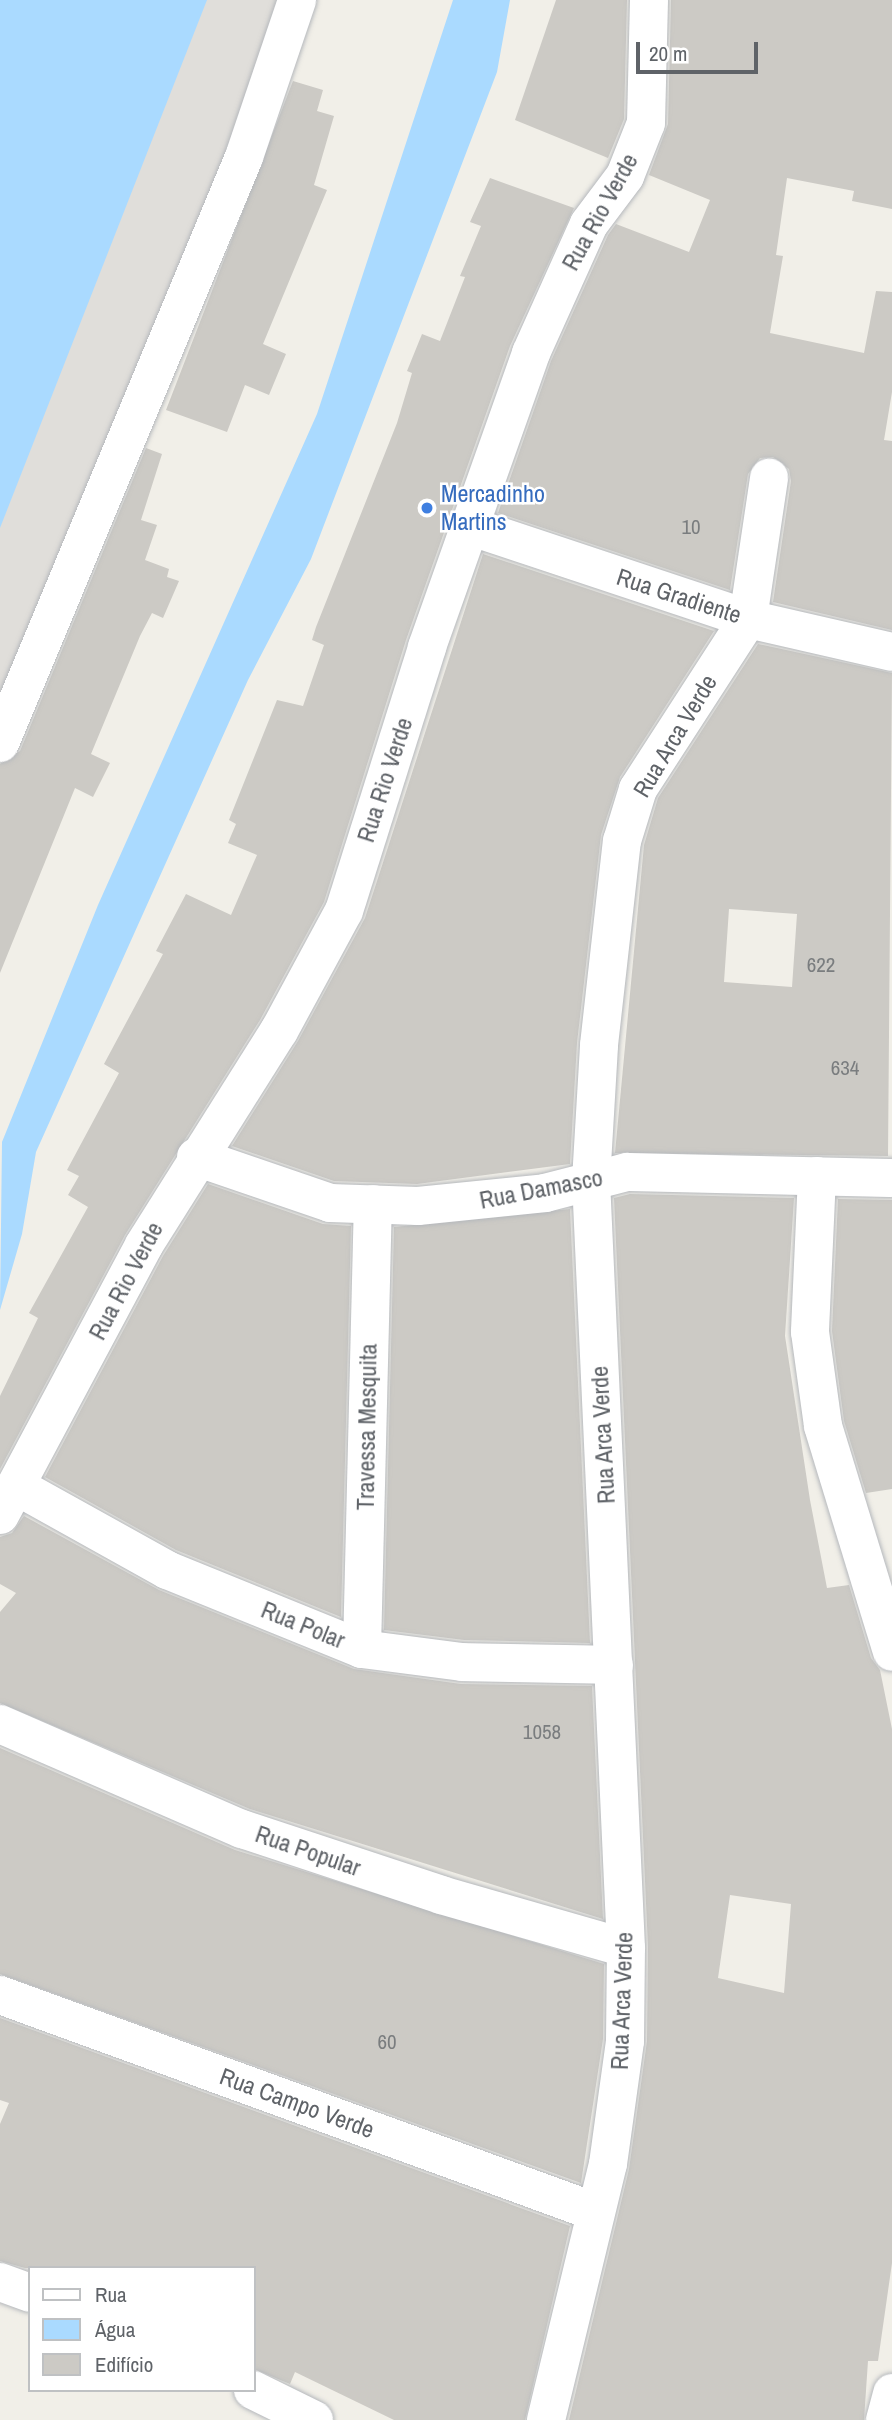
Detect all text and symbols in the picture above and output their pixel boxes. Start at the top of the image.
scale bar [640,28,762,72]
text: 20 m [649,39,687,68]
street label: Rua Rio Verde [556,149,644,275]
place label: Mercadinho Martins [441,480,545,536]
marker: Mercadinho Martins [419,500,435,516]
house number: 10 [681,514,701,540]
street label: Rua Gradiente [613,562,745,630]
street label: Rua Arca Verde [627,669,723,803]
street label: Rua Rio Verde [351,714,419,846]
house number: 622 [807,952,835,978]
house number: 634 [831,1055,859,1081]
street label: Rua Damasco [477,1163,605,1215]
street label: Rua Rio Verde [83,1217,169,1345]
street label: Travessa Mesquita [351,1343,383,1511]
street label: Rua Arca Verde [585,1365,621,1505]
street label: Rua Polar [257,1595,349,1655]
house number: 1058 [523,1719,561,1745]
street label: Rua Popular [252,1820,364,1882]
street label: Rua Arca Verde [605,1931,639,2071]
house number: 60 [377,2029,397,2055]
street label: Rua Campo Verde [216,2062,378,2144]
legend [28,2266,256,2392]
text: Rua [95,2280,127,2309]
text: Água [95,2315,135,2344]
text: Edifício [95,2350,153,2379]

